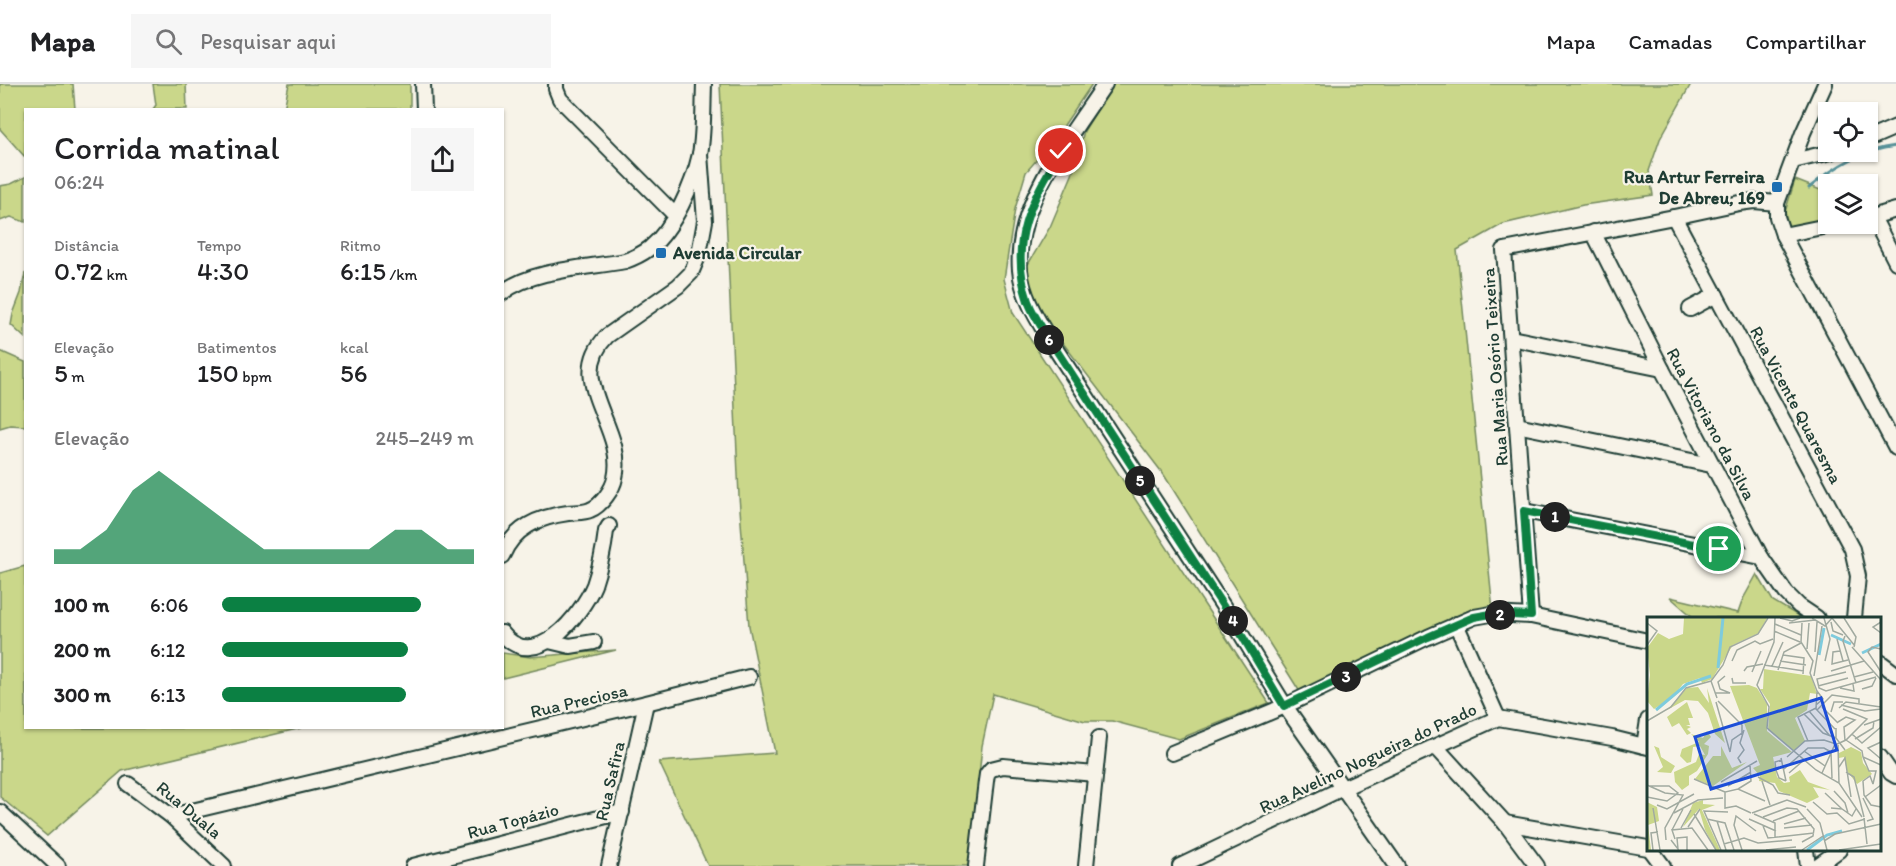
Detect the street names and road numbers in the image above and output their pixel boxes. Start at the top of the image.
street label: Rua Maria Osório Teixeira [1477,266,1513,467]
street label: Rua Vicente Quaresma [1745,322,1847,488]
street label: Rua Vitoriano da Silva [1662,344,1761,505]
street label: Rua Preciosa [528,679,630,723]
street label: Rua Avelino Nogueira do Prado [1256,698,1480,818]
street label: Rua Safira [590,738,630,823]
street label: Rua Duala [152,776,226,844]
street label: Rua Topázio [465,798,561,844]

